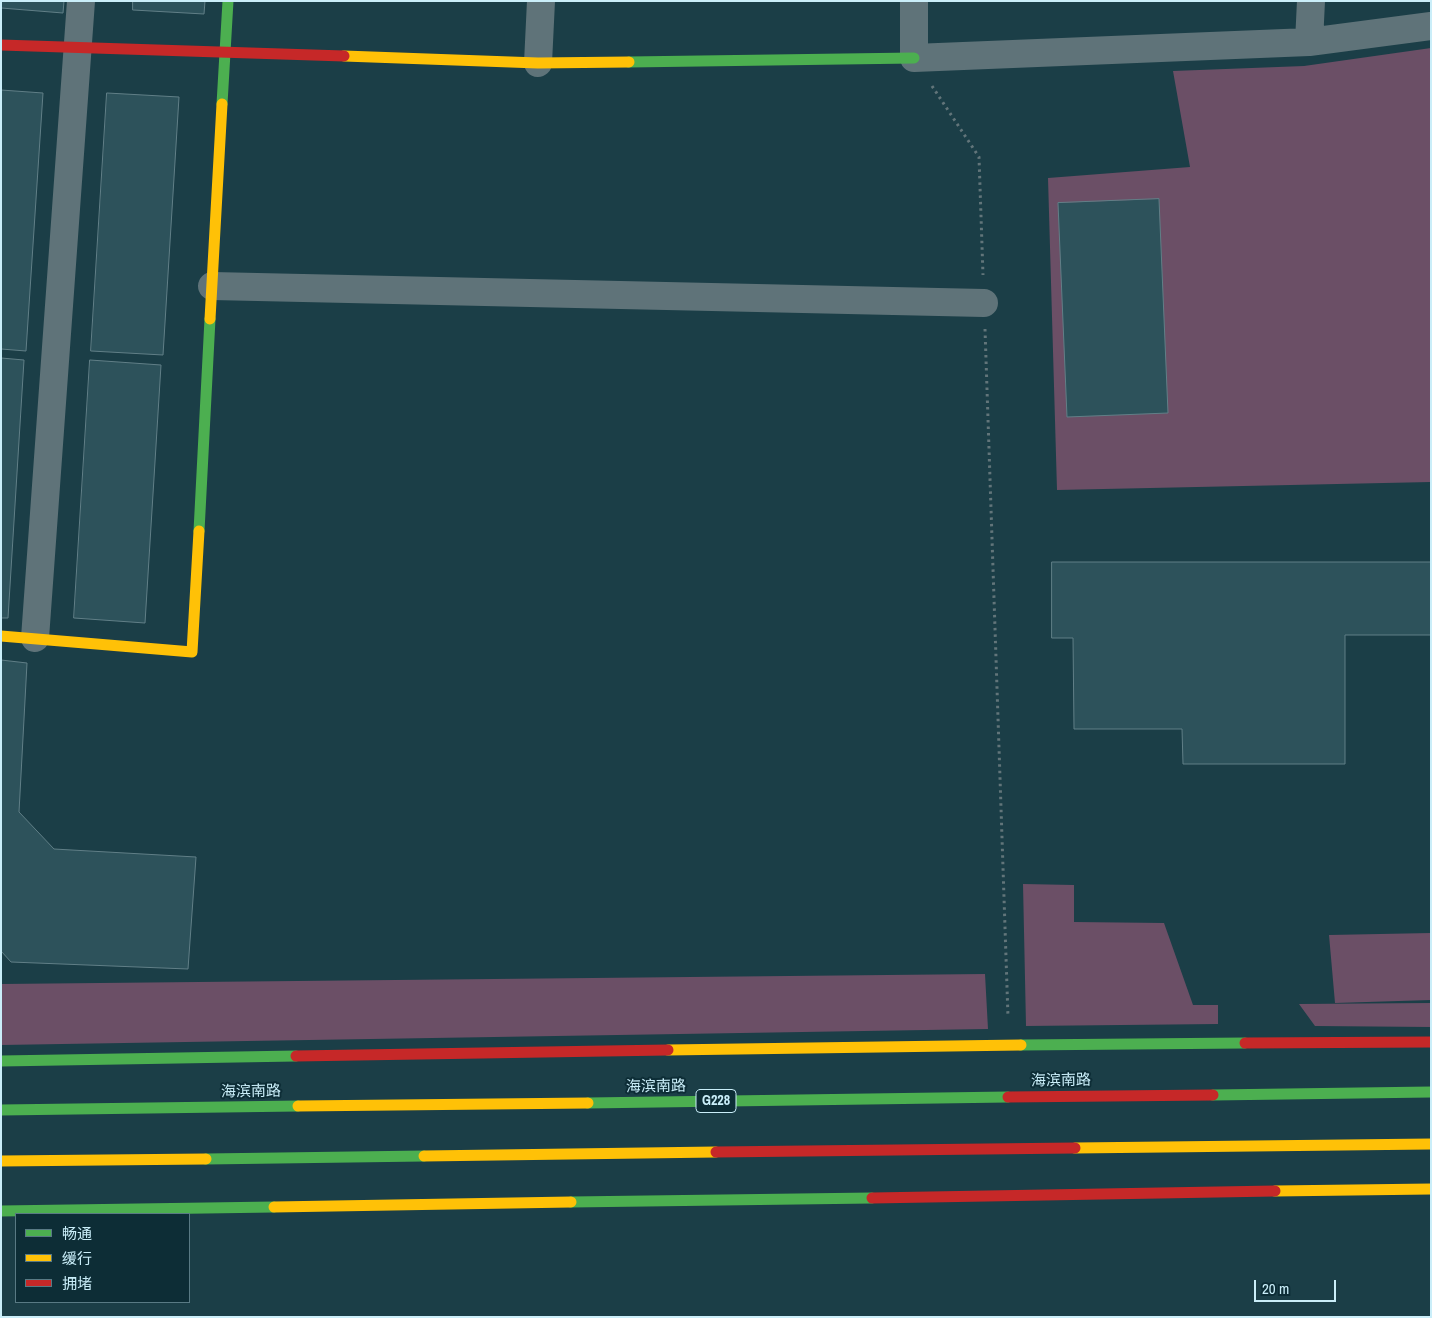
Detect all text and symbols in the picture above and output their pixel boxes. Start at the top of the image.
street label: 海滨南路 [1031,1071,1091,1091]
street label: 海滨南路 [626,1077,686,1097]
street label: 海滨南路 [221,1082,281,1102]
road number: G228 [696,1090,736,1112]
legend [15,1213,190,1303]
text: 畅通 [62,1223,92,1244]
text: 缓行 [62,1248,92,1269]
scale bar [1257,1270,1340,1302]
text: 拥堵 [62,1273,92,1294]
text: 20 m [1262,1278,1289,1299]

